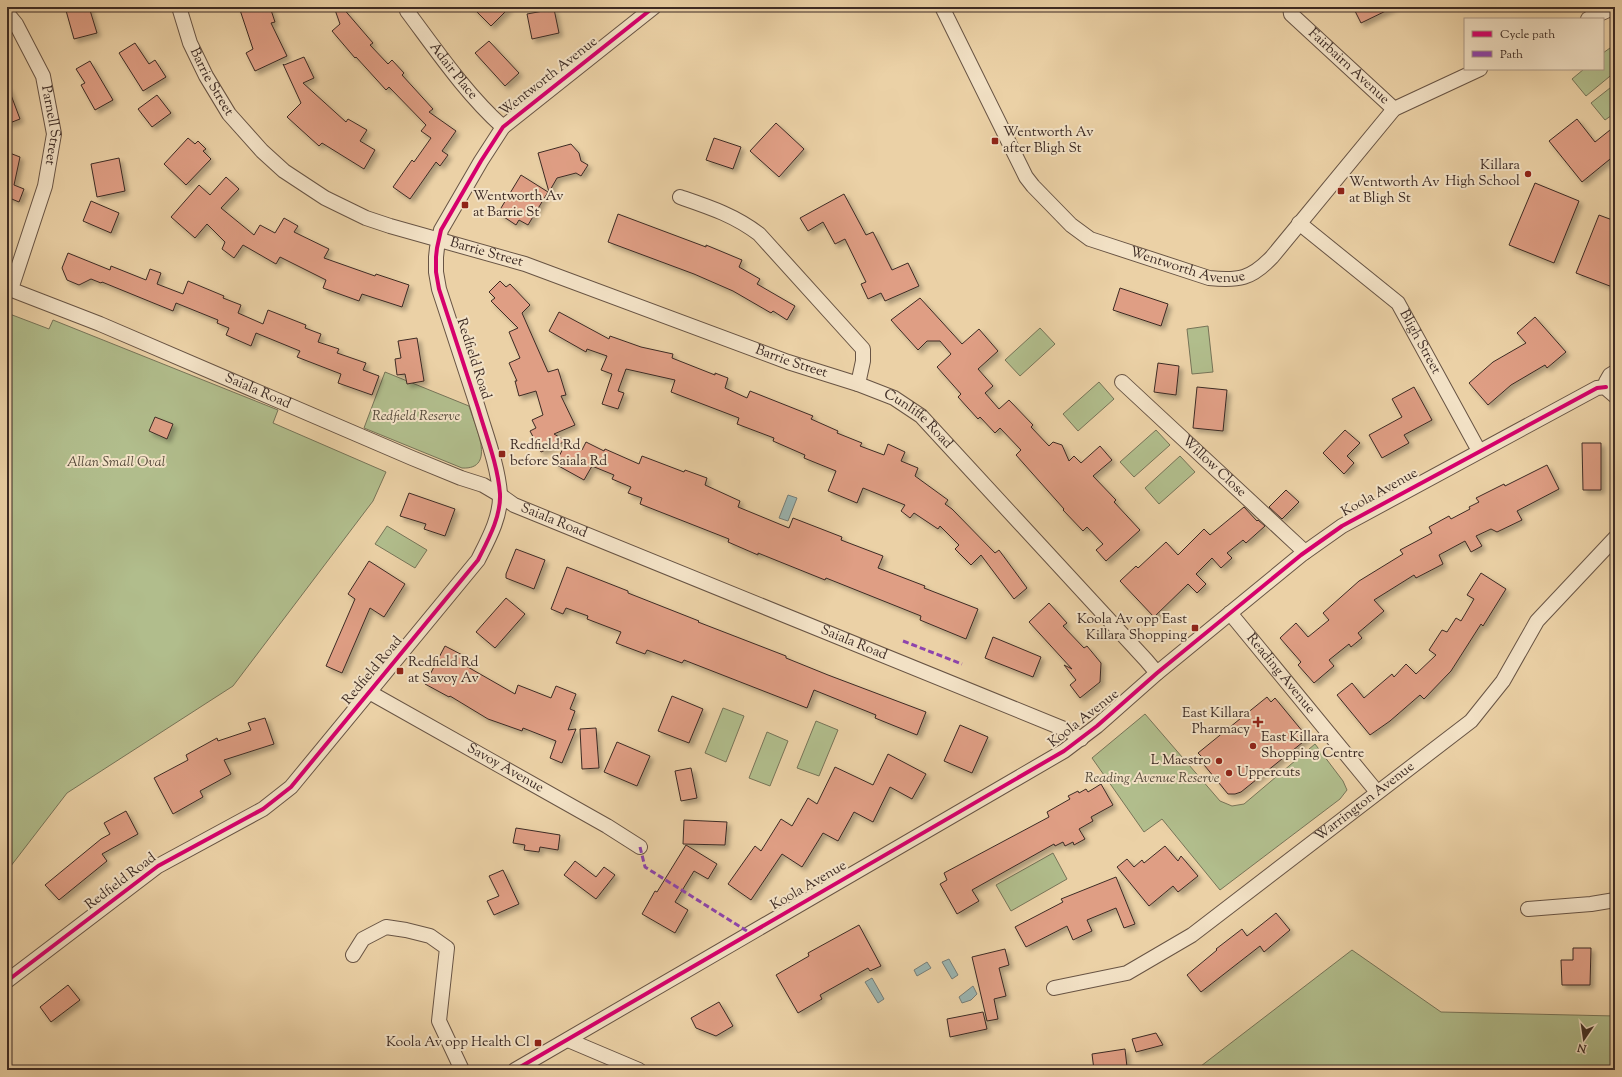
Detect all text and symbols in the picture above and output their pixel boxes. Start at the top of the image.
legend [1464,18,1604,70]
street label: Fairbairn Avenue [1303,24,1393,110]
text: Cycle path [1500,26,1555,44]
street label: Wentworth Avenue [496,32,602,122]
street label: Adair Place [424,39,482,105]
street label: Barrie Street [184,45,238,120]
text: Path [1500,46,1523,64]
street label: Parnell Street [35,84,65,167]
place label: Wentworth Av after Bligh St [1003,123,1094,159]
marker: Wentworth Av after Bligh St [990,136,1000,146]
place label: Killara High School [1445,156,1521,192]
marker: Killara High School [1523,169,1533,179]
place label: Wentworth Av at Bligh St [1349,173,1440,209]
marker: Wentworth Av at Bligh St [1336,186,1346,196]
place label: Wentworth Av at Barrie St [473,187,564,223]
marker: Wentworth Av at Barrie St [460,200,470,210]
street label: Barrie Street [447,233,525,273]
street label: Wentworth Avenue [1127,243,1248,289]
street label: Bligh Street [1394,306,1445,378]
street label: Redfield Road [450,316,496,402]
street label: Barrie Street [752,341,830,384]
street label: Saiala Road [221,369,294,415]
street label: Cunliffe Road [881,385,957,454]
park label: Redfield Reserve [372,407,460,427]
street label: Willow Close [1177,432,1250,502]
place label: Redfield Rd before Saiala Rd [510,436,607,472]
marker: Redfield Rd before Saiala Rd [497,449,507,459]
park label: Allan Small Oval [67,453,166,473]
street label: Koola Avenue [1338,464,1422,522]
street label: Saiala Road [517,499,590,544]
place label: Koola Av opp East Killara Shopping [1077,610,1187,646]
street label: Saiala Road [817,621,890,666]
marker: Koola Av opp East Killara Shopping [1190,623,1200,633]
street label: Reading Avenue [1241,629,1319,719]
street label: Redfield Road [338,632,408,710]
place label: Redfield Rd at Savoy Av [408,653,479,689]
marker: Redfield Rd at Savoy Av [395,666,405,676]
street label: Koola Avenue [1044,685,1124,753]
place label: East Killara Pharmacy [1182,704,1251,740]
marker: East Killara Pharmacy [1253,717,1263,727]
place label: East Killara Shopping Centre [1261,728,1364,764]
street label: Savoy Avenue [463,739,547,798]
marker: East Killara Shopping Centre [1248,741,1258,751]
place label: L Maestro [1151,751,1211,771]
marker: L Maestro [1214,756,1224,766]
street label: Warrington Avenue [1311,757,1419,847]
place label: Uppercuts [1237,763,1300,783]
marker: Uppercuts [1224,768,1234,778]
park label: Reading Avenue Reserve [1085,769,1220,789]
street label: Redfield Road [81,849,161,915]
street label: Koola Avenue [767,856,851,916]
north arrow [1564,1019,1604,1059]
place label: Koola Av opp Health Cl [386,1033,530,1053]
marker: Koola Av opp Health Cl [533,1038,543,1048]
text: N [1576,1039,1589,1057]

